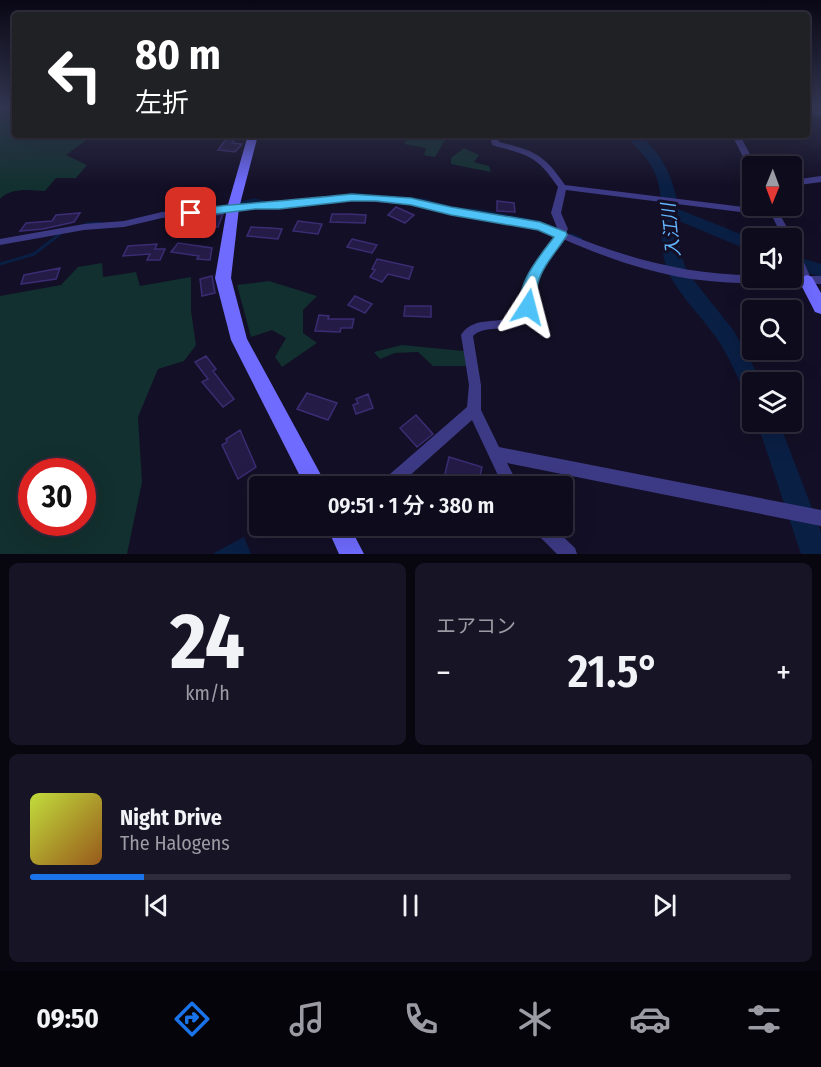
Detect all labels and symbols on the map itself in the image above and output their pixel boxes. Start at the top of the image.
north arrow [742,156,802,216]
pin [165,187,216,238]
water label: 入江川 [657,200,685,258]
position arrow [496,275,560,339]
speed limit sign: 30 [18,458,96,536]

